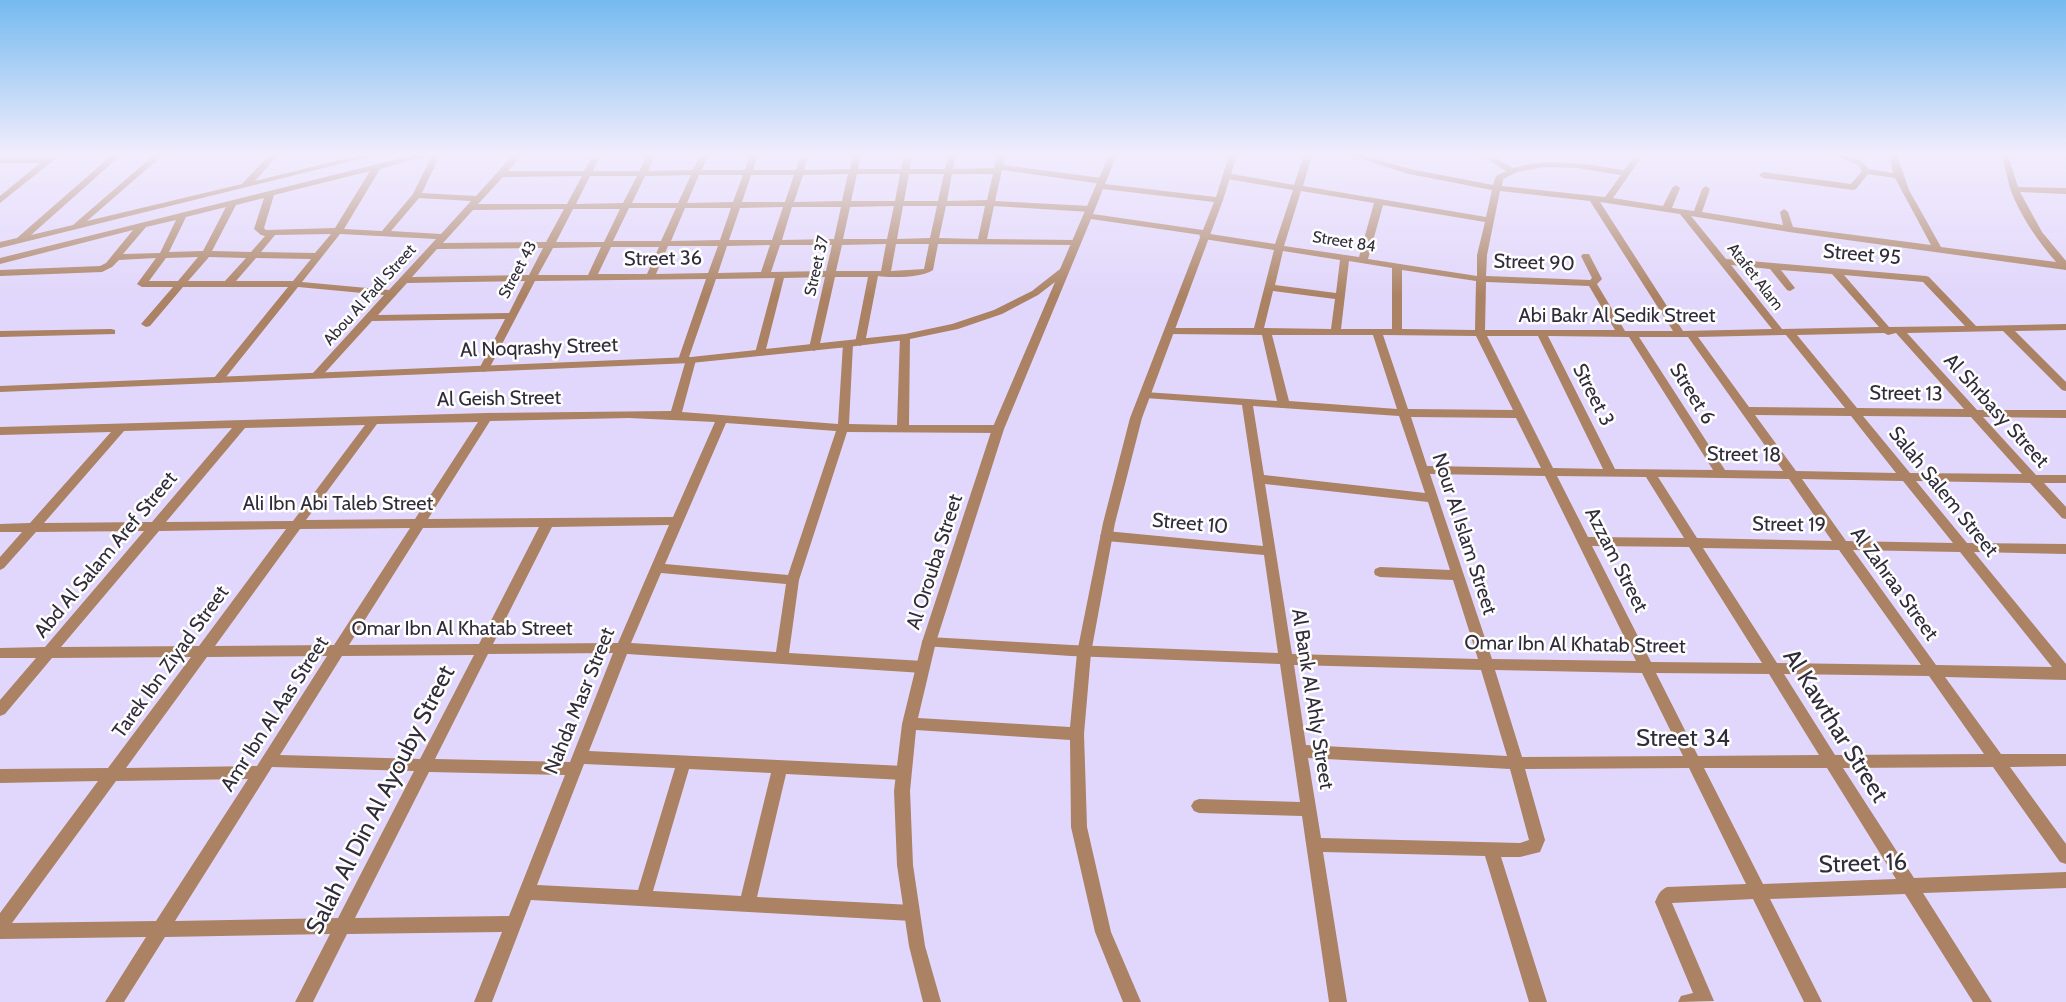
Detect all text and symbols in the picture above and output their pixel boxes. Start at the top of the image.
street label: Street 84 [1311,228,1377,256]
street label: Street 37 [801,234,833,298]
street label: Street 43 [495,238,541,302]
street label: Atafet Alam [1723,240,1787,314]
street label: Street 95 [1822,240,1902,270]
street label: Abou Al Fadl Street [320,241,420,349]
street label: Street 36 [624,246,702,272]
street label: Street 90 [1493,250,1575,276]
street label: Abi Bakr Al Sedik Street [1519,304,1715,328]
street label: Al Noqrashy Street [460,333,618,363]
street label: Al Shrbasy Street [1939,349,2053,473]
street label: Street 6 [1664,359,1720,429]
street label: Street 3 [1567,360,1619,430]
street label: Street 13 [1869,381,1943,407]
street label: Al Geish Street [437,386,561,412]
street label: Salah Salem Street [1883,422,2003,562]
street label: Street 18 [1707,442,1781,468]
street label: Nour Al Islam Street [1427,450,1501,618]
street label: Abd Al Salam Aref Street [30,467,182,643]
street label: Al Orouba Street [902,491,968,633]
street label: Ali Ibn Abi Taleb Street [243,492,433,516]
street label: Azzam Street [1579,504,1653,616]
street label: Street 10 [1151,509,1229,539]
street label: Street 19 [1752,512,1826,538]
street label: Al Zahraa Street [1845,523,1943,645]
street label: Tarek Ibn Ziyad Street [108,581,234,743]
street label: Al Bank Al Ahly Street [1286,607,1338,791]
street label: Omar Ibn Al Khatab Street [351,617,573,641]
street label: Nahda Masr Street [540,624,620,778]
street label: Omar Ibn Al Khatab Street [1464,631,1686,659]
street label: Amr Ibn Al Aas Street [216,632,334,796]
street label: Al Kawthar Street [1776,644,1894,808]
street label: Salah Al Din Al Ayouby Street [301,661,461,939]
street label: Street 34 [1636,725,1730,753]
street label: Street 16 [1818,848,1908,880]

